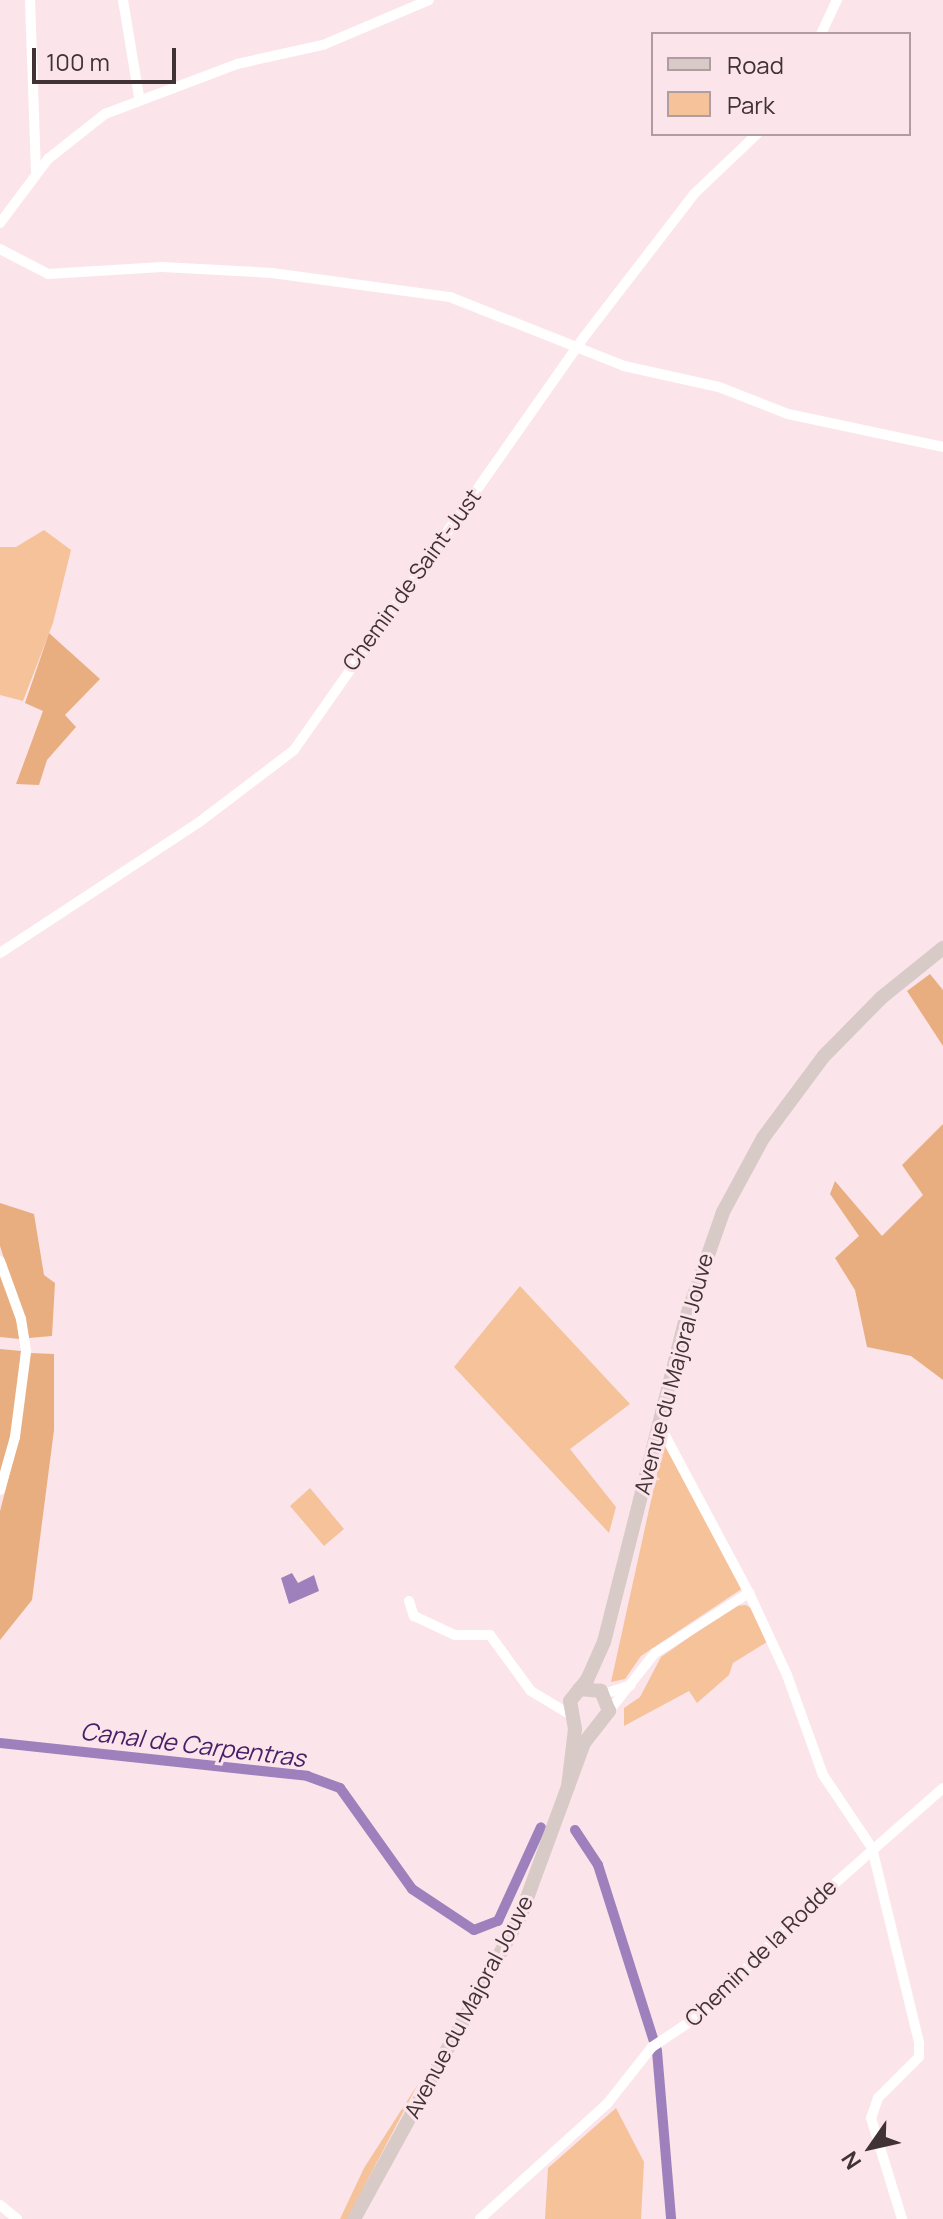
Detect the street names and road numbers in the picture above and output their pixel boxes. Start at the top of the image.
street label: Chemin de Saint-Just [337,484,487,676]
street label: Avenue du Majoral Jouve [629,1251,719,1497]
street label: Chemin de la Rodde [680,1874,842,2032]
street label: Avenue du Majoral Jouve [399,1891,539,2123]

